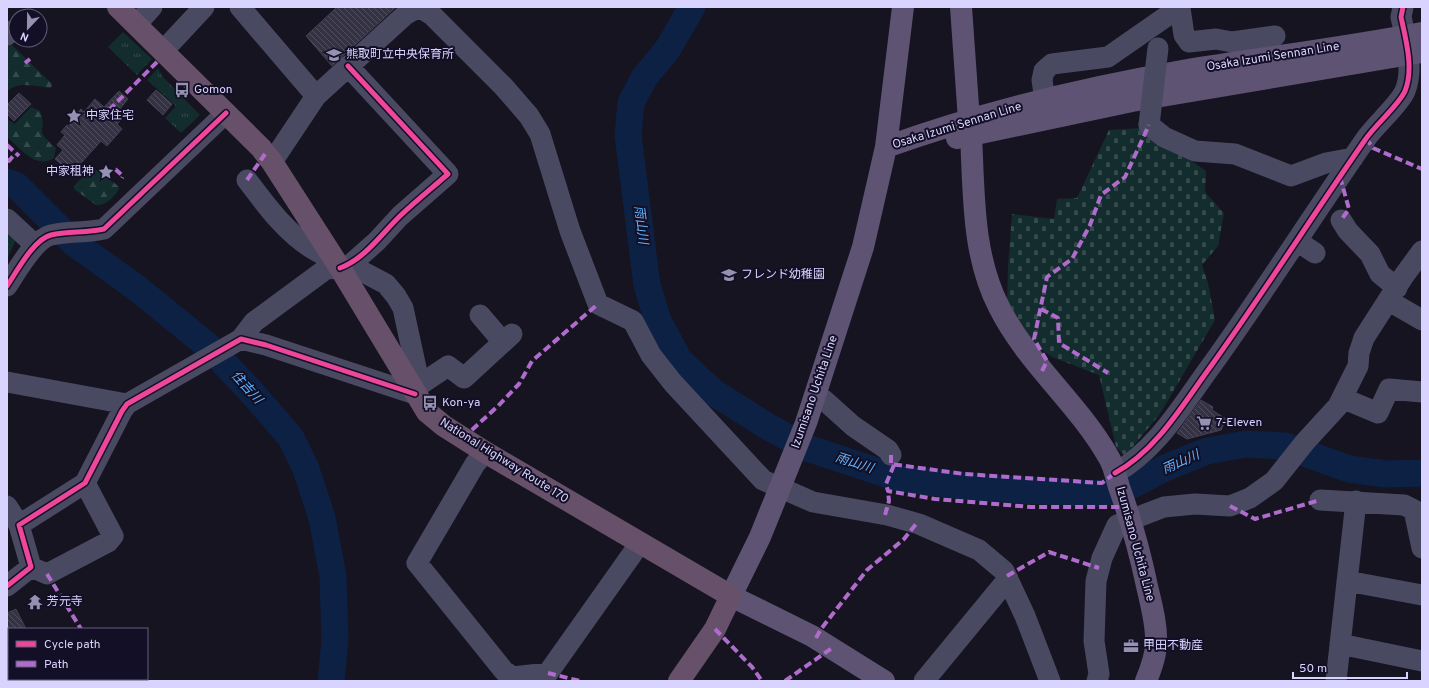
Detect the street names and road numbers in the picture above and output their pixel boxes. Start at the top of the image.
street label: Osaka Izumi Sennan Line [1205,39,1341,75]
street label: Osaka Izumi Sennan Line [890,99,1024,153]
street label: Izumisano Uchita Line [788,333,842,451]
street label: National Highway Route 170 [437,415,571,507]
street label: Izumisano Uchita Line [1112,485,1158,603]

